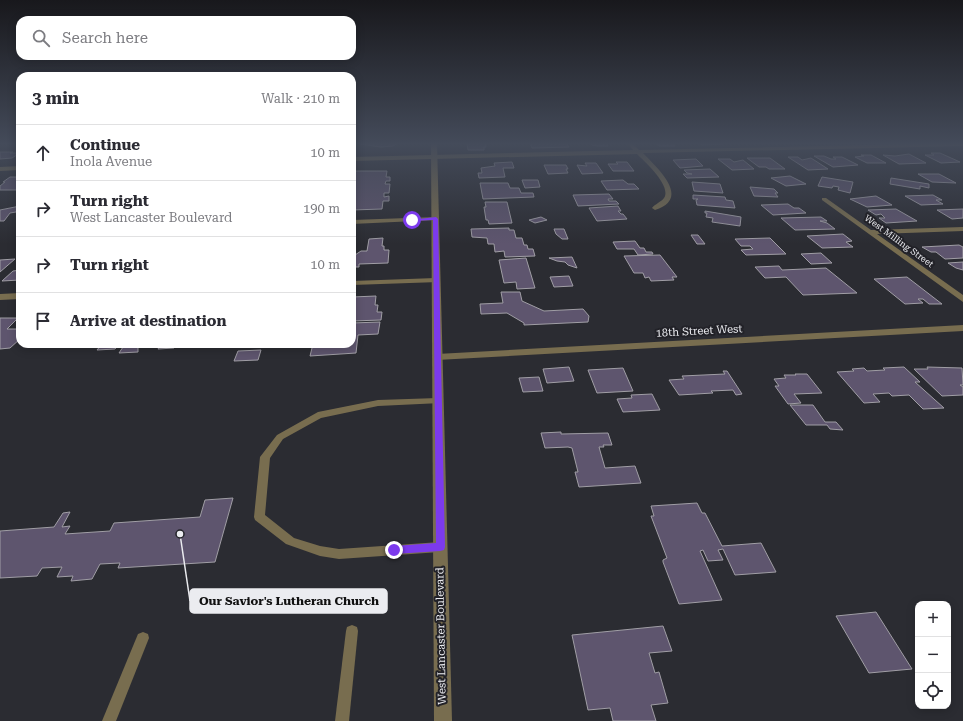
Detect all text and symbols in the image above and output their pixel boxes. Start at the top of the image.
search box [16,16,356,60]
icon: search [30,27,52,49]
text: Search here [62,29,148,47]
text: 3 min [32,88,79,108]
text: Walk · 210 m [261,91,340,106]
text: Continue [70,136,140,154]
icon: ahead [32,142,54,164]
text: 10 m [310,145,340,160]
text: Inola Avenue [70,154,152,169]
text: Turn right [70,192,149,210]
icon: right [32,198,54,220]
text: 190 m [303,201,340,216]
text: West Lancaster Boulevard [70,210,232,225]
route start [403,211,421,229]
street label: West Milling Street [863,213,936,270]
icon: right [32,254,54,276]
text: Turn right [70,256,149,274]
text: 10 m [310,257,340,272]
icon: arrive [32,310,54,332]
text: Arrive at destination [70,312,226,330]
street label: 18th Street West [655,322,743,340]
route end [385,541,403,559]
street label: West Lancaster Boulevard [433,567,449,705]
callout: Our Savior's Lutheran Church [190,589,387,613]
text: Our Savior's Lutheran Church [199,594,379,608]
map controls [915,601,951,709]
button: + [915,601,951,637]
button: − [915,637,951,673]
button: locate [915,673,951,709]

